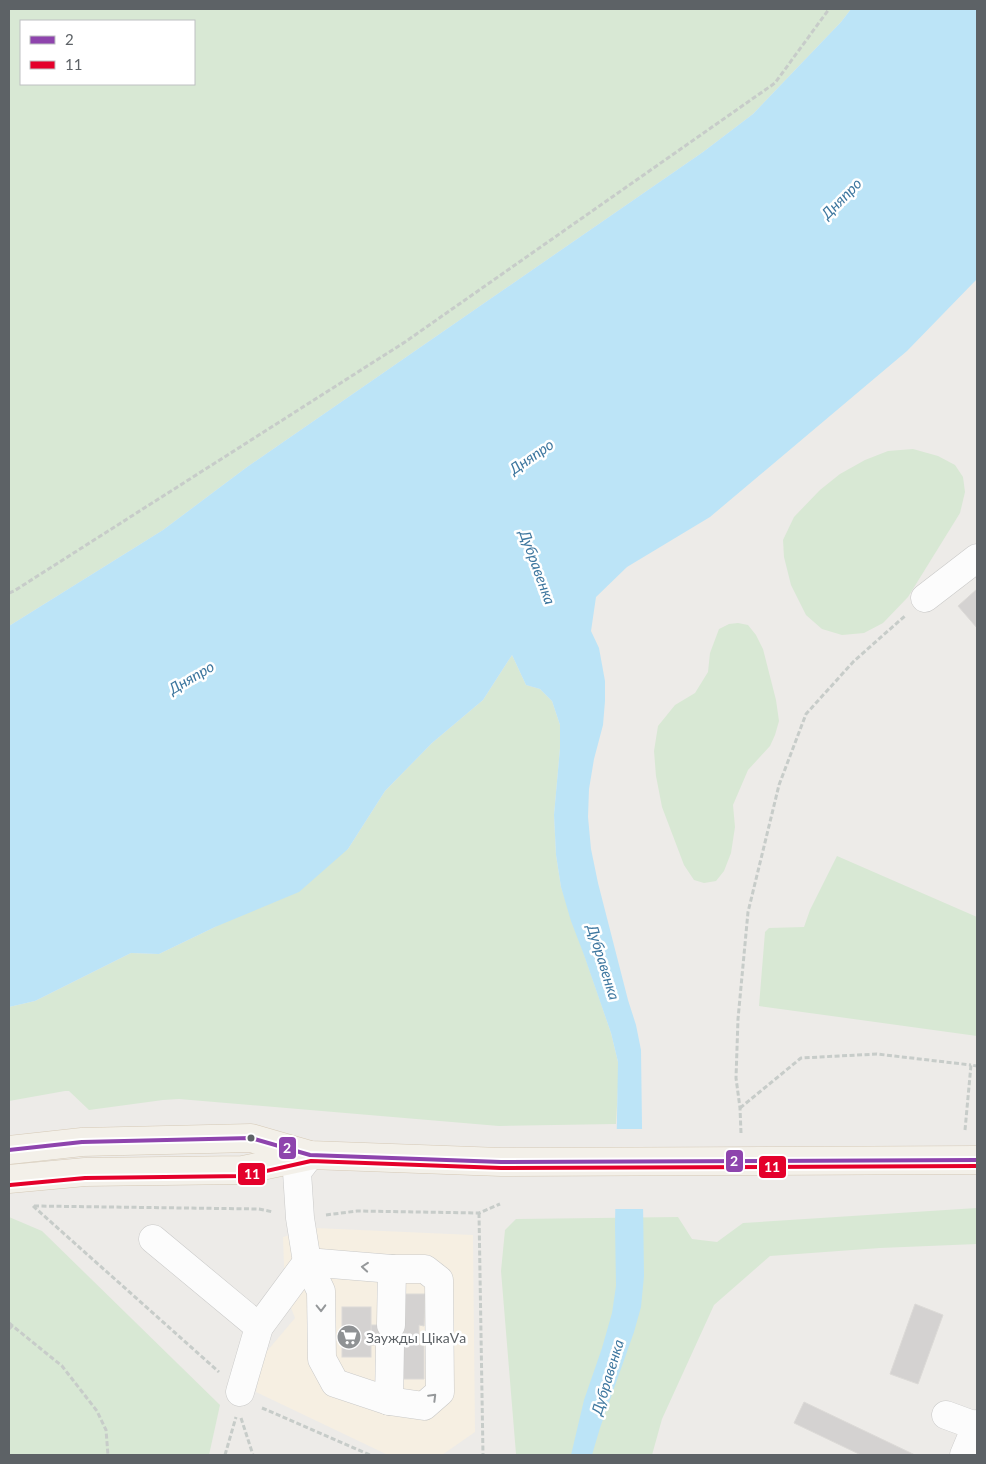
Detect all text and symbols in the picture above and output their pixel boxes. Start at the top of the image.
legend [20,20,195,85]
text: 2 [65,30,74,48]
text: 11 [65,55,82,73]
water label: Дняпро [816,174,865,223]
water label: Дняпро [504,434,557,478]
water label: Дубравенка [516,526,560,607]
water label: Дняпро [164,657,217,698]
water label: Дубравенка [584,921,624,1002]
unlabelled marker [246,1133,256,1143]
line badge: 2 [278,1136,297,1160]
text: 2 [283,1139,291,1156]
line badge: 2 [725,1149,744,1173]
text: 2 [730,1152,738,1169]
line badge: 11 [758,1155,787,1179]
text: 11 [764,1158,780,1175]
line badge: 11 [237,1162,266,1186]
text: 11 [244,1165,260,1182]
one-way arrow [361,1262,369,1273]
one-way arrow [316,1304,326,1312]
supermarket icon: Заужды ЦікаVа [336,1324,362,1350]
place label: Заужды ЦікаVа [366,1329,466,1346]
water label: Дубравенка [587,1337,627,1418]
one-way arrow [428,1394,437,1403]

